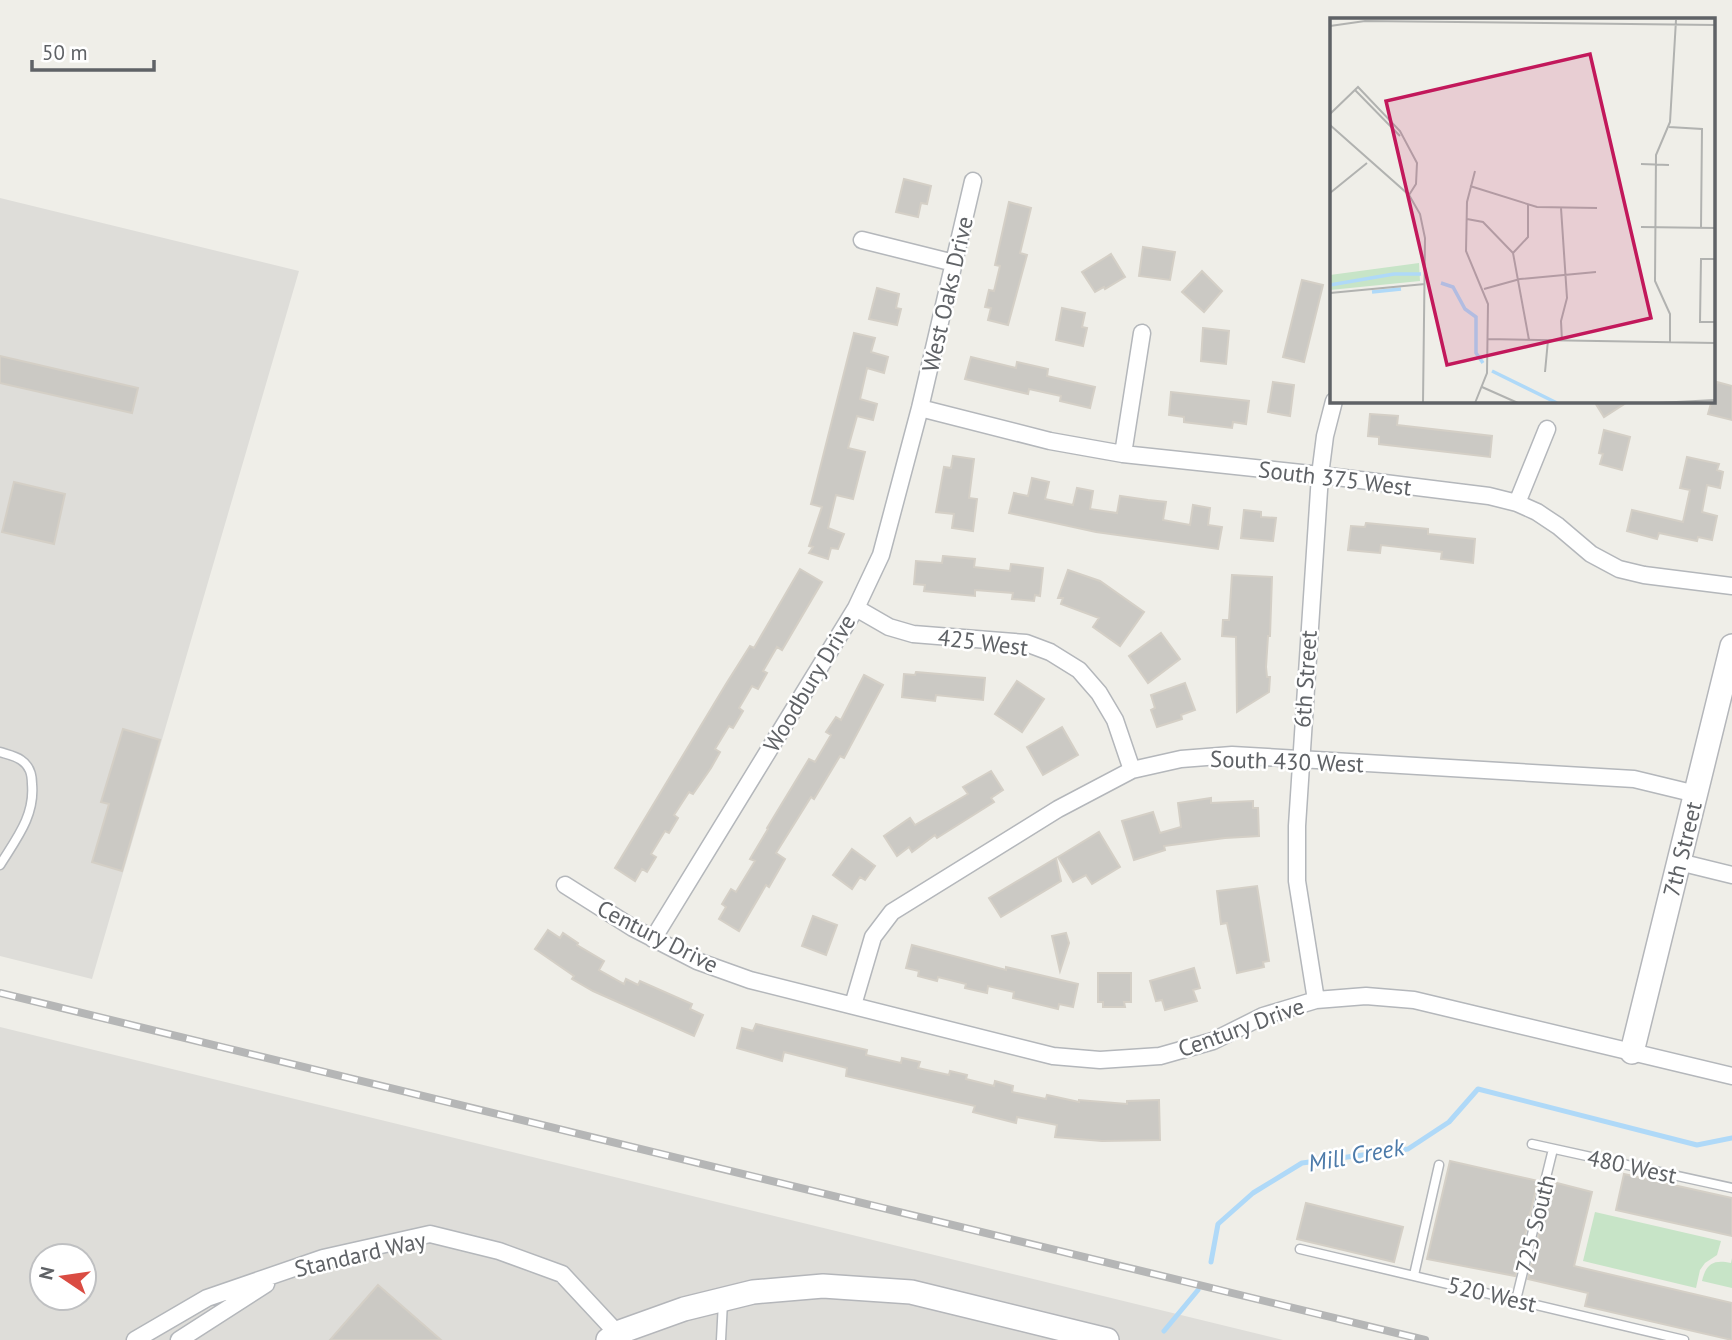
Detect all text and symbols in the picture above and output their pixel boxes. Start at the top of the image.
inset map [1330,18,1714,402]
scale bar [32,28,154,72]
text: 50 m [42,39,88,66]
street label: West Oaks Drive [915,213,979,375]
street label: South 375 West [1257,454,1413,502]
street label: Woodbury Drive [757,609,861,757]
street label: 425 West [936,622,1030,662]
street label: 6th Street [1287,629,1323,729]
street label: South 430 West [1210,744,1365,778]
street label: 7th Street [1656,798,1708,900]
street label: Century Drive [593,893,723,979]
street label: Century Drive [1174,991,1308,1063]
water label: Mill Creek [1306,1131,1408,1179]
street label: 480 West [1585,1142,1679,1190]
street label: 725 South [1509,1171,1561,1277]
street label: Standard Way [292,1225,429,1283]
north arrow [28,1242,98,1312]
text: N [33,1264,60,1282]
street label: 520 West [1445,1270,1540,1318]

